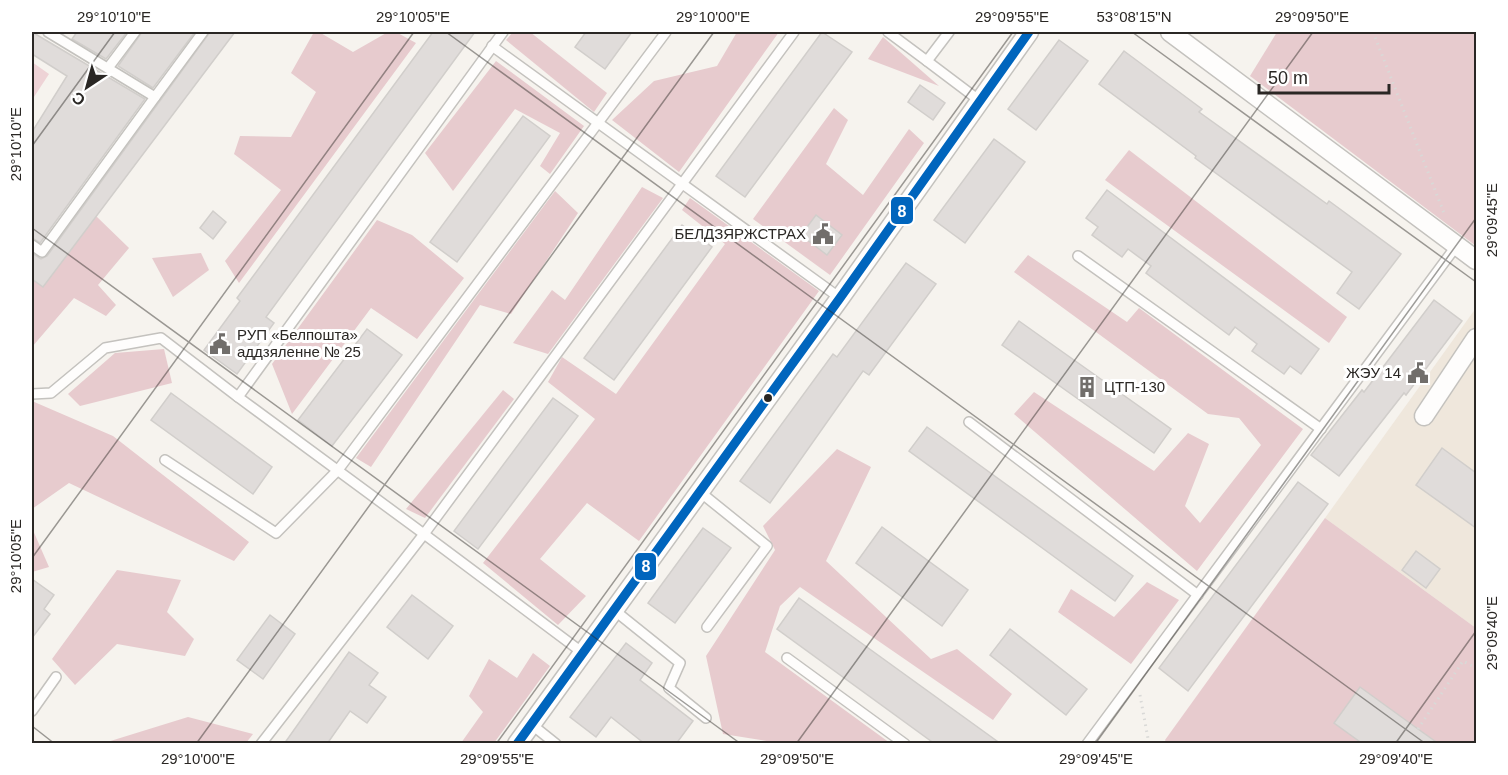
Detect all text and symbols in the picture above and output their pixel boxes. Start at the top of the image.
text: 29°10'10"E [77,8,151,25]
text: 29°10'05"E [376,8,450,25]
text: 29°10'00"E [676,8,750,25]
text: 29°09'55"E [975,8,1049,25]
text: 53°08'15"N [1096,8,1172,25]
text: 29°09'50"E [1275,8,1349,25]
north arrow [57,57,117,117]
scale bar [1259,57,1390,95]
text: 50 m [1268,68,1308,88]
text: С [68,88,88,109]
text: 29°10'10"E [7,107,24,181]
text: 29°09'45"E [1483,183,1500,257]
line badge: 8 [890,196,914,225]
text: 8 [898,203,907,220]
public building icon: БЕЛДЗЯРЖСТРАХ [811,222,835,246]
place label: БЕЛДЗЯРЖСТРАХ [674,225,806,242]
place label: РУП «Белпошта» аддзяленне № 25 [237,326,361,360]
public building icon: РУП «Белпошта» аддзяленне № 25 [208,332,232,356]
public building icon: ЖЭУ 14 [1406,361,1430,385]
place label: ЖЭУ 14 [1346,364,1401,381]
building icon: ЦТП-130 [1075,375,1099,399]
place label: ЦТП-130 [1104,378,1165,395]
unlabelled marker [762,392,774,404]
text: 29°10'05"E [7,519,24,593]
line badge: 8 [634,552,657,581]
text: 8 [642,558,651,575]
text: 29°09'40"E [1483,596,1500,670]
text: 29°10'00"E [161,750,235,767]
text: 29°09'55"E [460,750,534,767]
text: 29°09'50"E [760,750,834,767]
text: 29°09'45"E [1059,750,1133,767]
text: 29°09'40"E [1359,750,1433,767]

